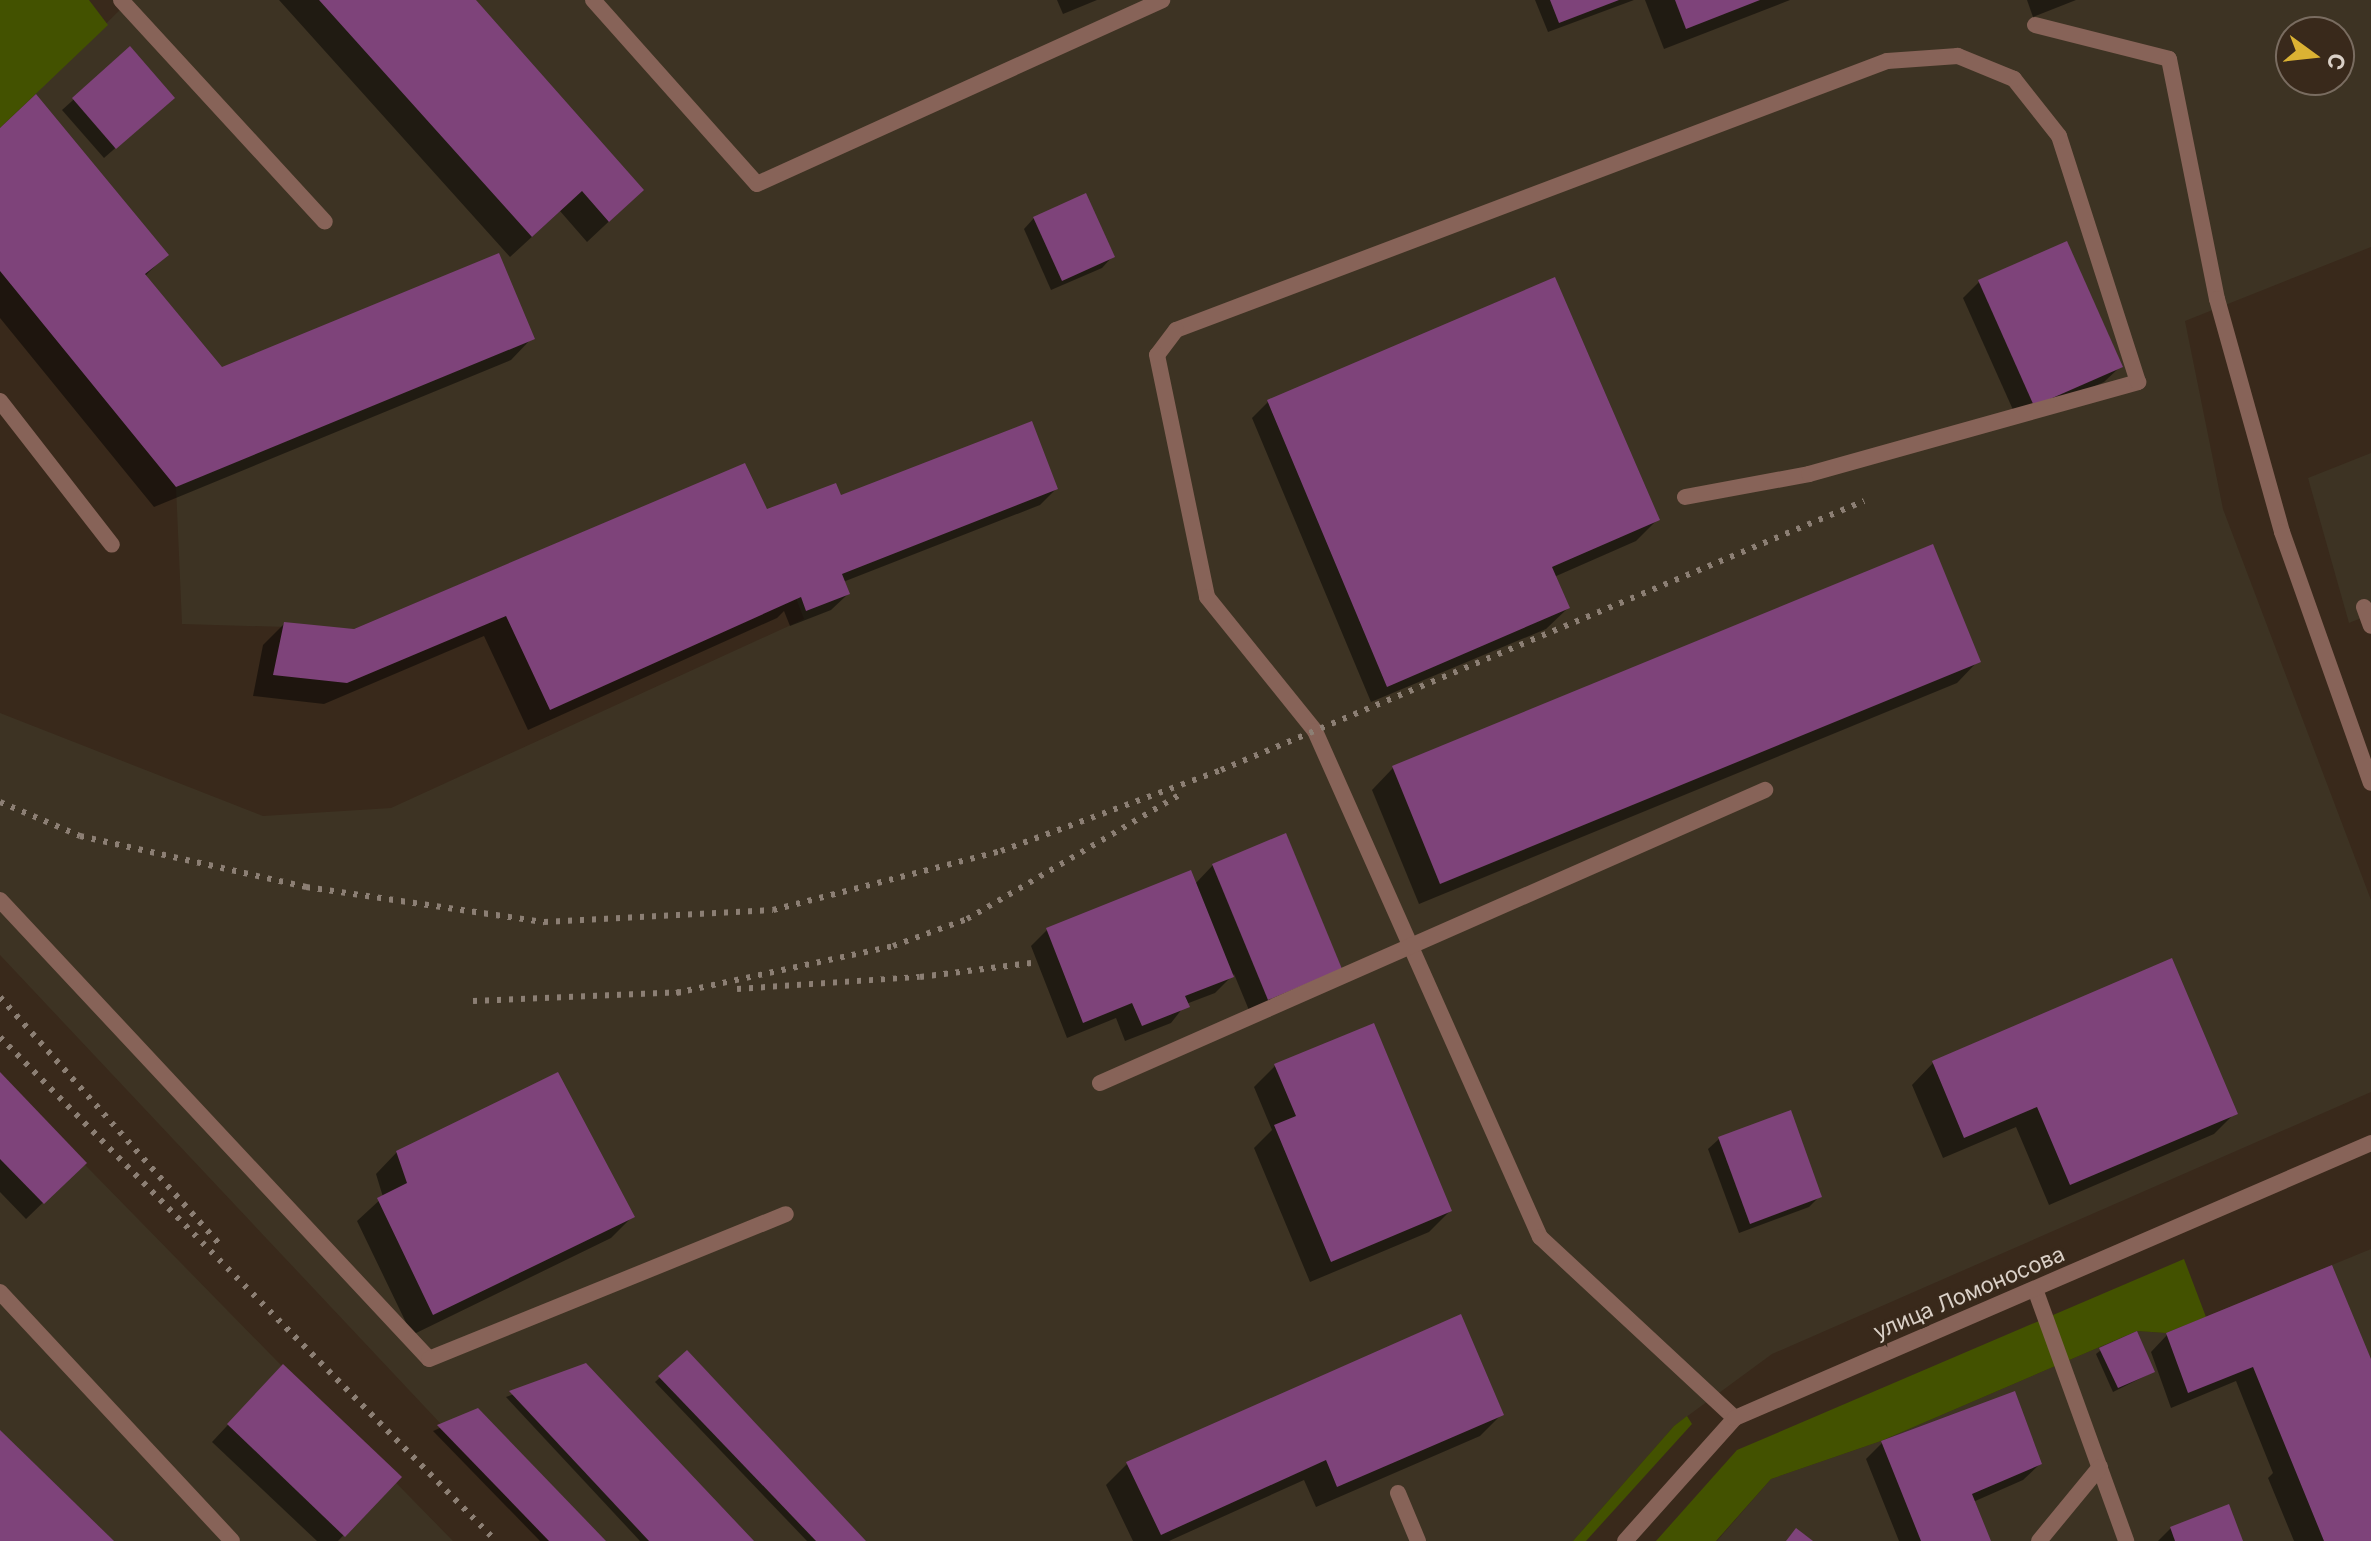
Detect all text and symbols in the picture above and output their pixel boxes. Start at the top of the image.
north arrow [2275,16,2355,96]
text: С [2322,50,2351,73]
street label: улица Ломоносова [1869,1241,2069,1345]

